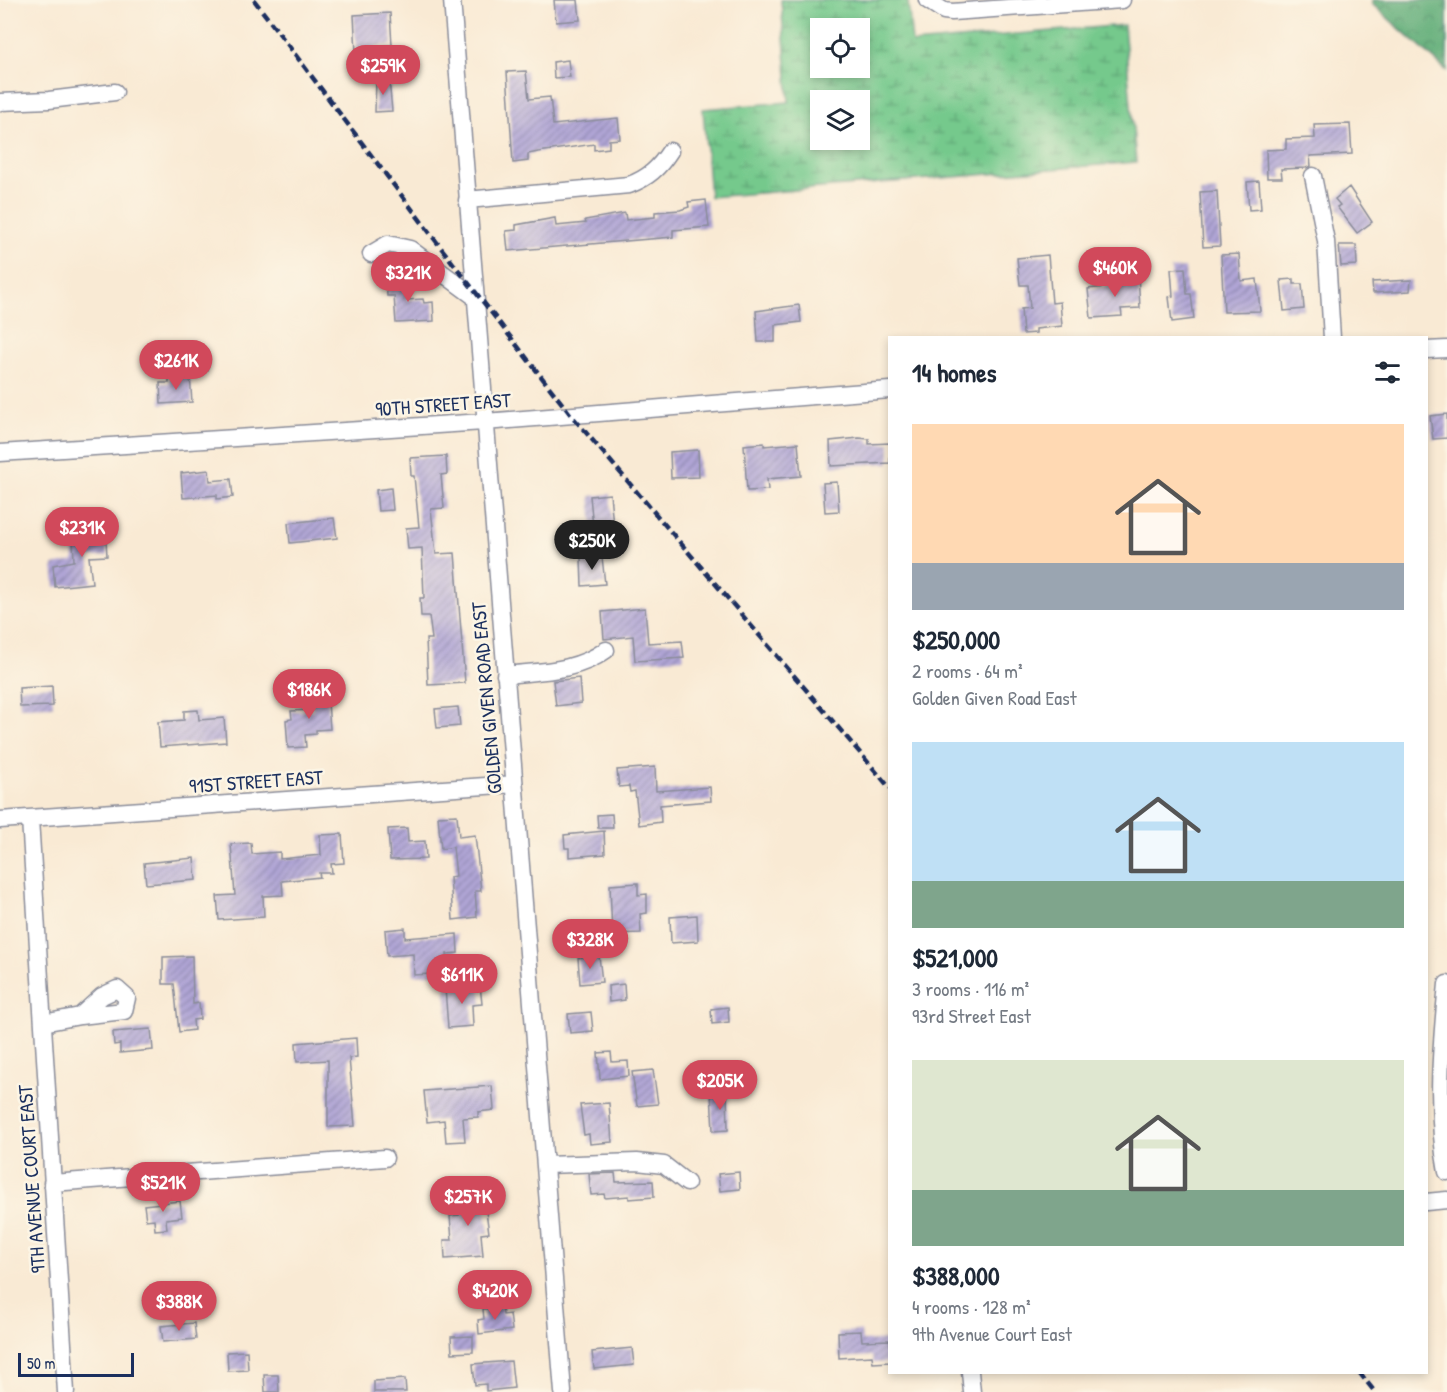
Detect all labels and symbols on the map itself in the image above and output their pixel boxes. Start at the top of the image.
pin: $259K [341,45,425,96]
pin: $460K [1073,247,1157,298]
pin: $321K [366,252,450,303]
pin: $261K [134,340,218,391]
street label: 90TH STREET EAST [374,386,512,422]
pin: $231K [40,507,124,558]
pin: $250K [550,520,634,571]
street label: GOLDEN GIVEN ROAD EAST [464,600,508,795]
pin: $186K [267,669,351,720]
street label: 91ST STREET EAST [188,763,324,799]
pin: $328K [548,919,632,970]
pin: $611K [420,954,504,1005]
pin: $205K [678,1060,762,1111]
street label: 9TH AVENUE COURT EAST [11,1083,51,1274]
pin: $521K [121,1162,205,1213]
pin: $257K [426,1176,510,1227]
pin: $420K [453,1270,537,1321]
pin: $388K [137,1281,221,1332]
scale bar [18,1350,134,1378]

